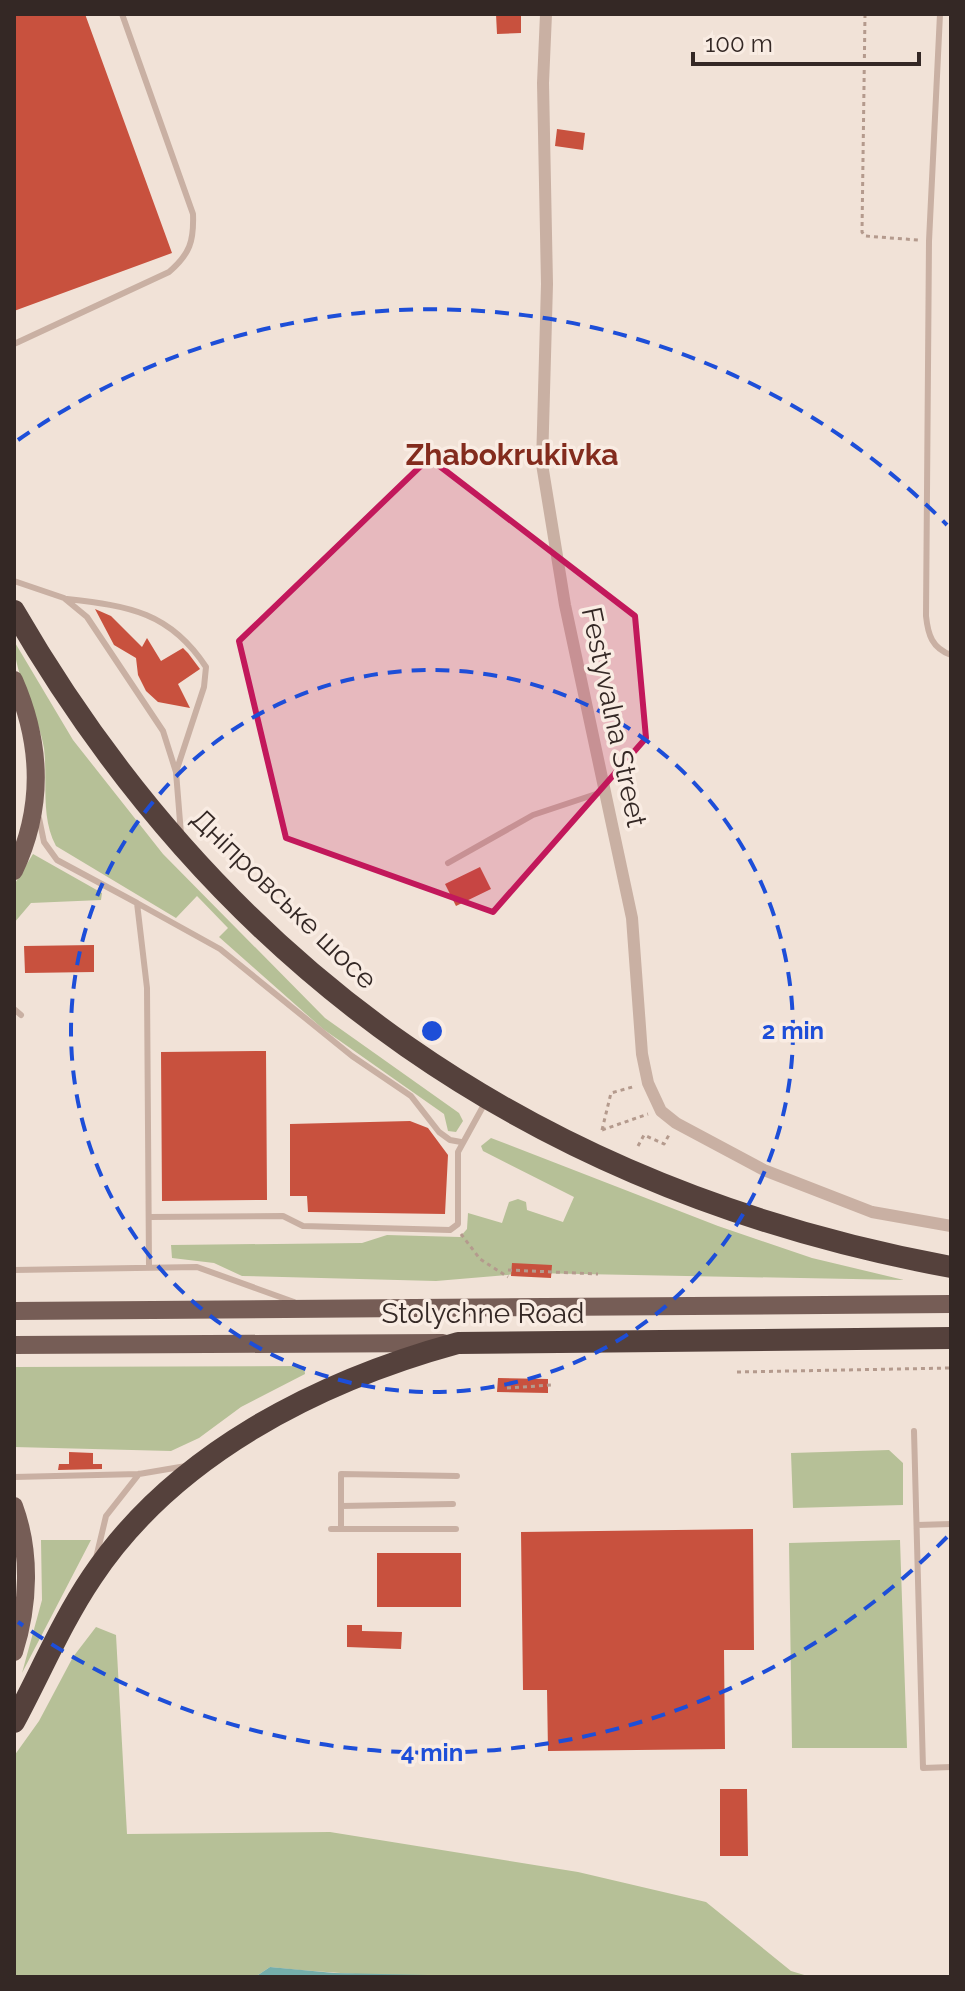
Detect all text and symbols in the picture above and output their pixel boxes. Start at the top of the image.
scale bar [693,16,919,66]
text: 100 m [705,29,773,58]
district label: Zhabokrukivka [406,437,618,472]
street label: Festyvalna Street [575,604,654,831]
street label: Дніпровське шосе [184,802,384,996]
text: 2 min [762,1016,824,1045]
centre of rings [418,1017,446,1045]
street label: Stolychne Road [381,1297,585,1330]
text: 4 min [401,1738,463,1767]

